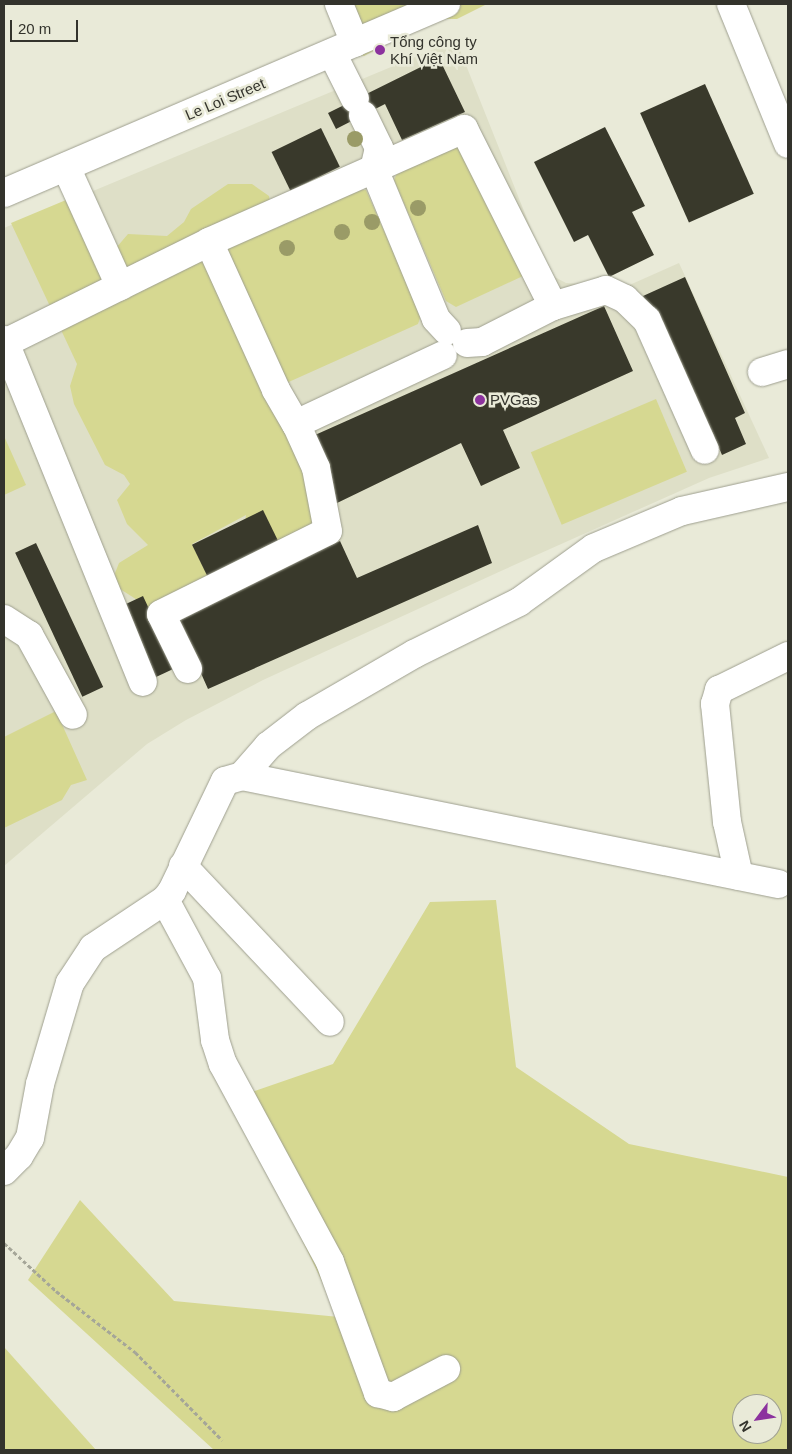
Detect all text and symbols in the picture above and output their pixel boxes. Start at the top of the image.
scale bar [12,10,80,42]
text: 20 m [18,20,51,37]
place label: Tổng công ty Khí Việt Nam [390,32,478,67]
marker: Tổng công ty Khí Việt Nam [374,44,386,56]
street label: Le Loi Street [182,74,268,124]
place label: PVGas [490,391,538,409]
marker: PVGas [474,394,486,406]
north arrow [732,1394,782,1444]
text: N [736,1418,754,1435]

